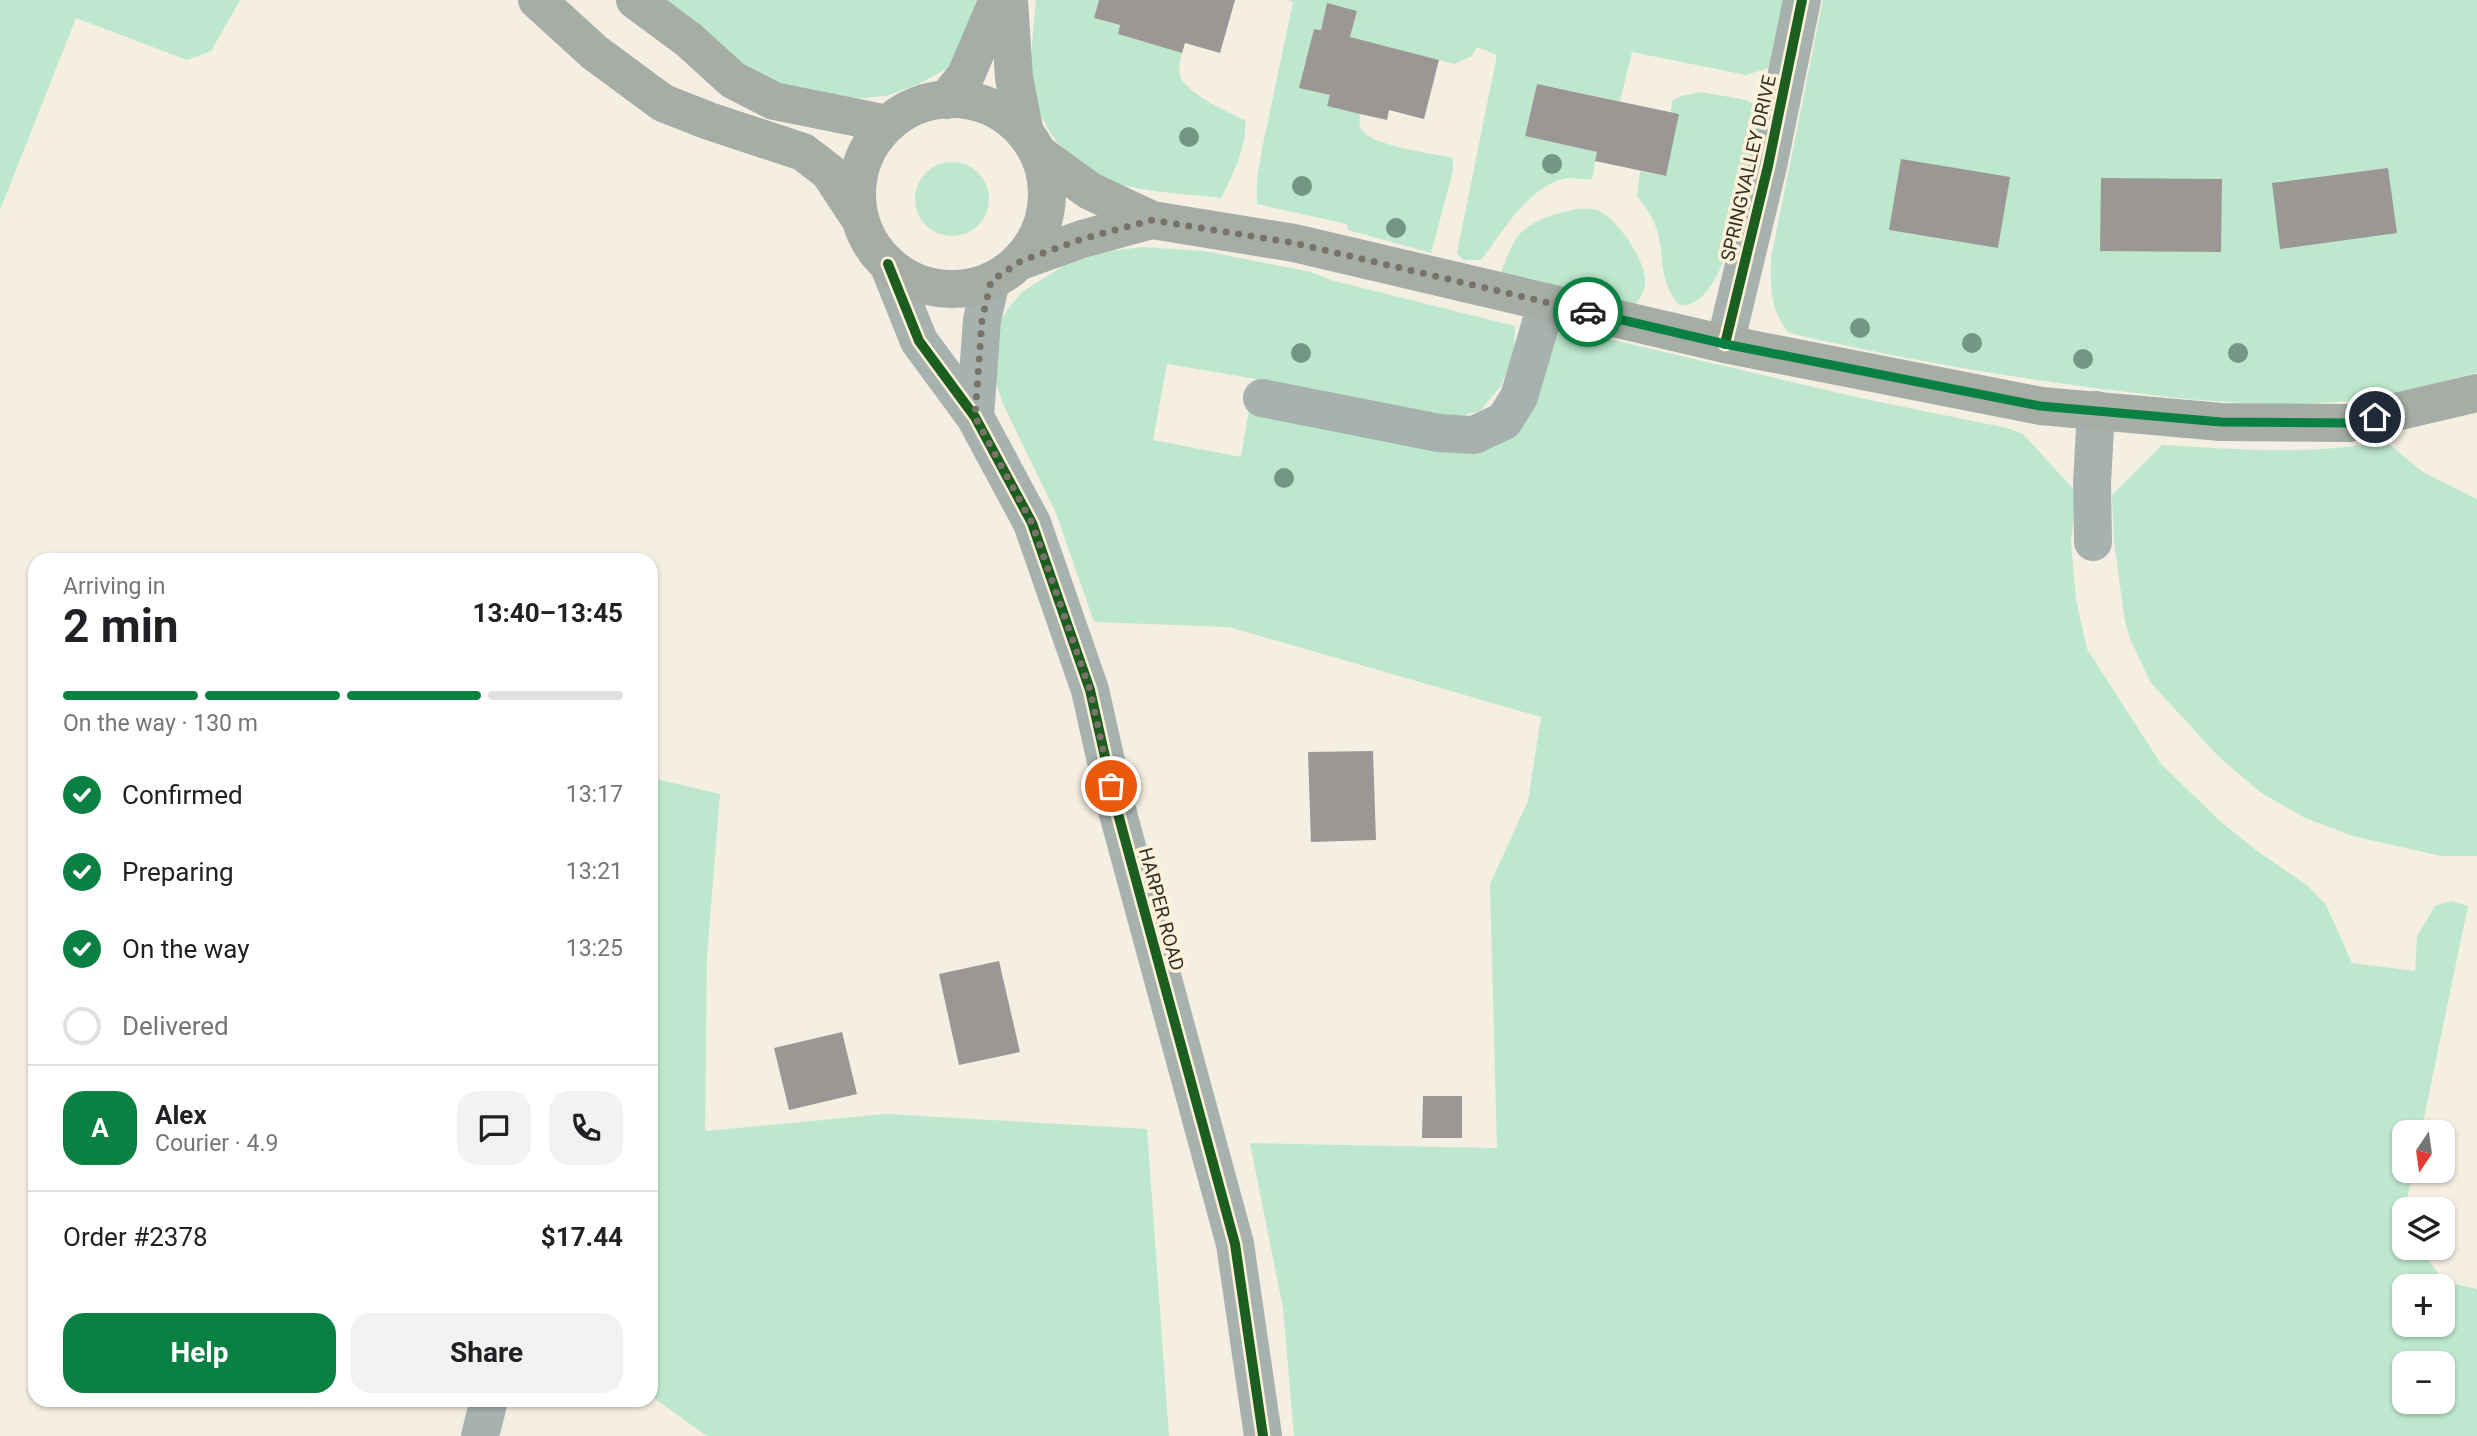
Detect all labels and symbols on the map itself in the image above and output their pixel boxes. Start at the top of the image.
street label: SPRINGVALLEY DRIVE [1716,73,1781,263]
courier [1553,277,1623,347]
pin [2345,387,2405,447]
pin [1081,756,1141,816]
street label: HARPER ROAD [1134,845,1189,973]
north arrow [2392,1120,2455,1183]

